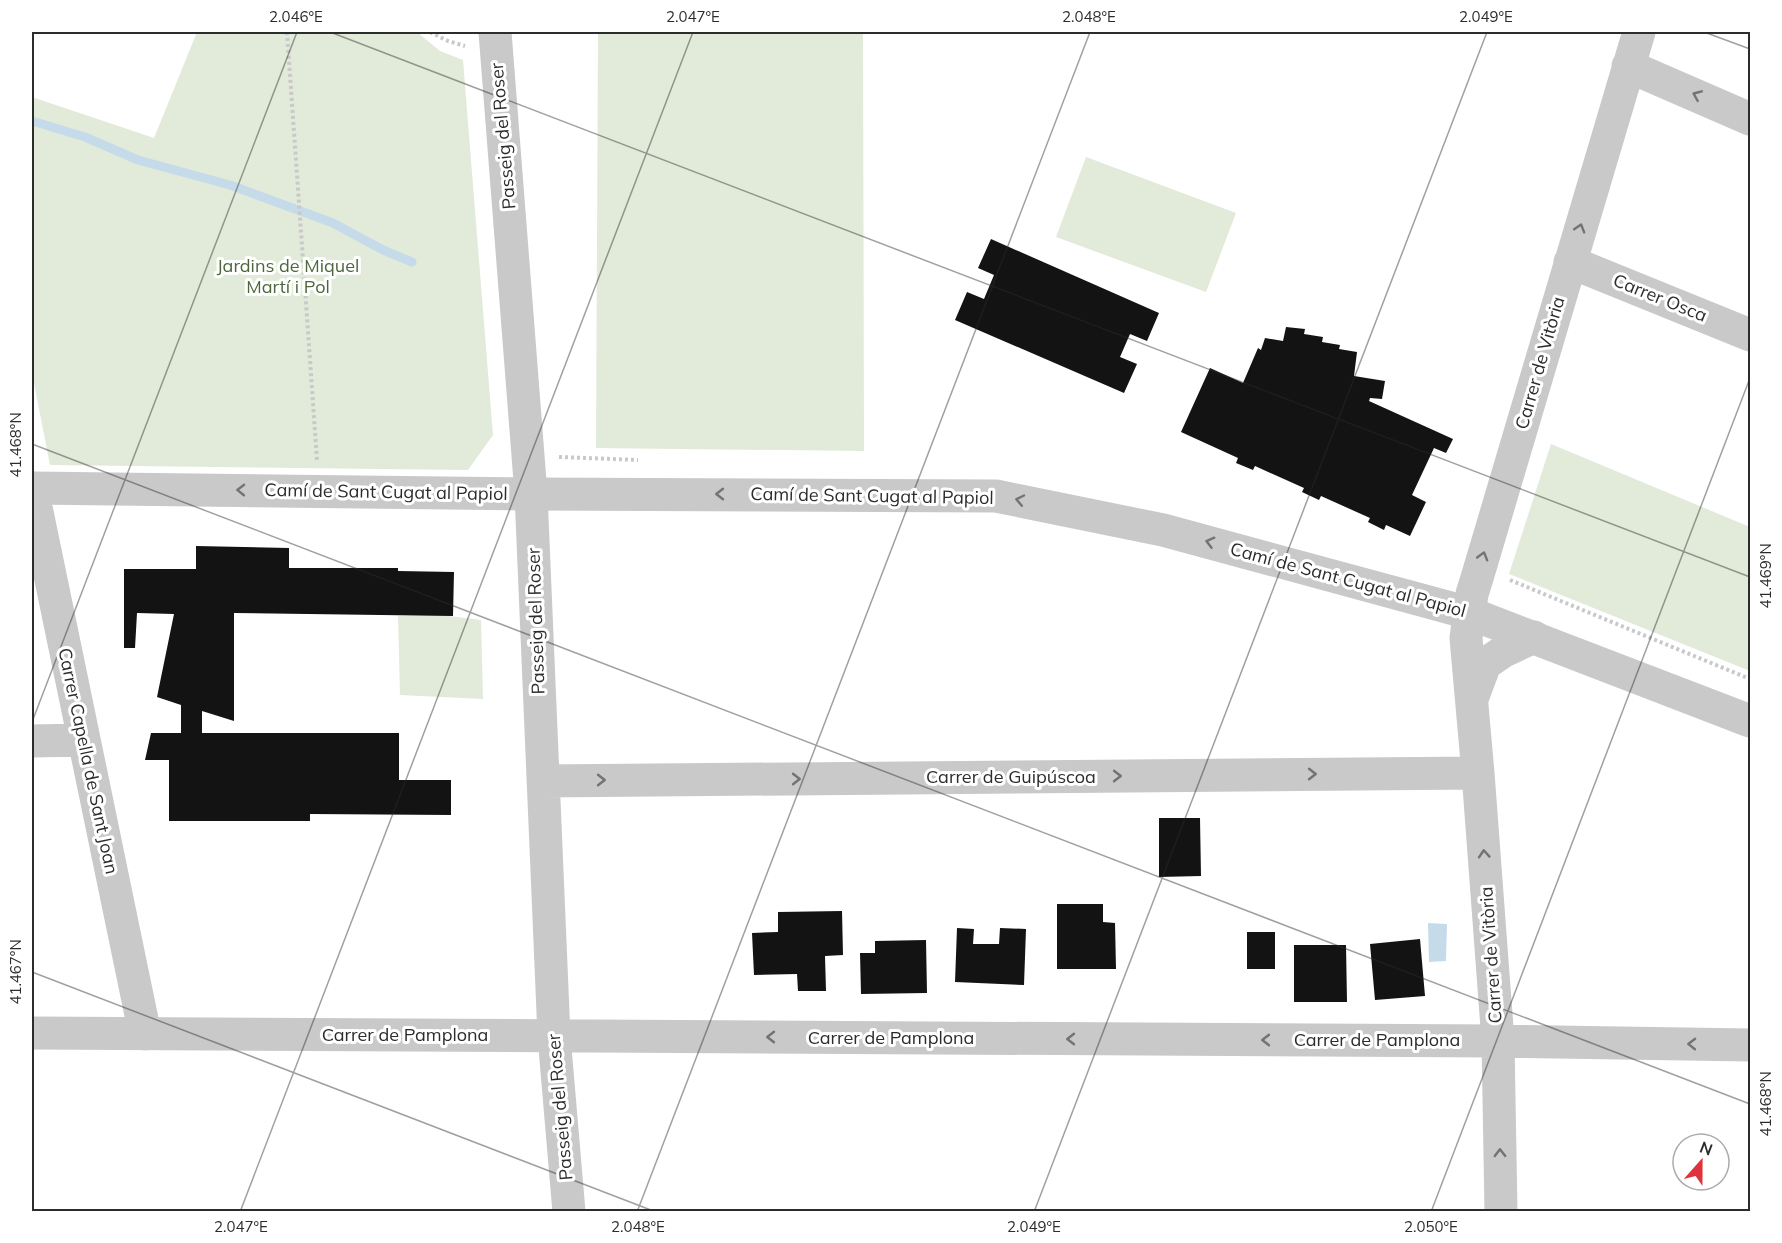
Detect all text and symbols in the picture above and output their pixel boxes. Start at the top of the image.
text: 2.046°E [269,7,323,26]
text: 2.047°E [666,7,720,26]
text: 2.048°E [1062,7,1116,26]
text: 2.049°E [1459,7,1513,26]
street label: Passeig del Roser [485,61,520,210]
one-way arrow [1692,91,1703,103]
one-way arrow [1573,223,1585,234]
park label: Jardins de Miquel Martí i Pol [217,254,359,298]
street label: Carrer Osca [1610,268,1711,327]
street label: Carrer de Vitòria [1510,294,1569,432]
text: 41.468°N [6,412,25,478]
street label: Camí de Sant Cugat al Papiol [264,478,508,505]
street label: Camí de Sant Cugat al Papiol [750,482,994,509]
one-way arrow [237,484,246,496]
one-way arrow [716,488,725,500]
one-way arrow [1015,494,1025,507]
one-way arrow [1205,537,1216,549]
street label: Camí de Sant Cugat al Papiol [1228,537,1469,622]
text: 41.469°N [1756,543,1775,609]
street label: Passeig del Roser [521,547,550,695]
one-way arrow [1476,551,1488,562]
street label: Carrer Capella de Sant Joan [53,646,124,876]
street label: Carrer de Guipúscoa [926,765,1096,788]
one-way arrow [1308,768,1317,780]
one-way arrow [1113,770,1122,782]
one-way arrow [792,773,801,785]
one-way arrow [597,774,606,787]
one-way arrow [1478,849,1491,858]
street label: Carrer de Vitòria [1474,886,1507,1024]
text: 41.467°N [6,939,25,1005]
street label: Carrer de Pamplona [322,1023,488,1046]
street label: Carrer de Pamplona [808,1026,974,1049]
street label: Carrer de Pamplona [1294,1028,1460,1051]
one-way arrow [767,1031,776,1043]
street label: Passeig del Roser [542,1032,577,1181]
one-way arrow [1067,1033,1076,1045]
one-way arrow [1262,1034,1271,1046]
one-way arrow [1688,1038,1697,1050]
text: 41.468°N [1756,1071,1775,1137]
north arrow [1671,1132,1731,1192]
text: N [1697,1136,1716,1159]
one-way arrow [1494,1149,1506,1158]
text: 2.047°E [214,1217,268,1236]
text: 2.048°E [611,1217,665,1236]
text: 2.049°E [1007,1217,1061,1236]
text: 2.050°E [1404,1217,1458,1236]

